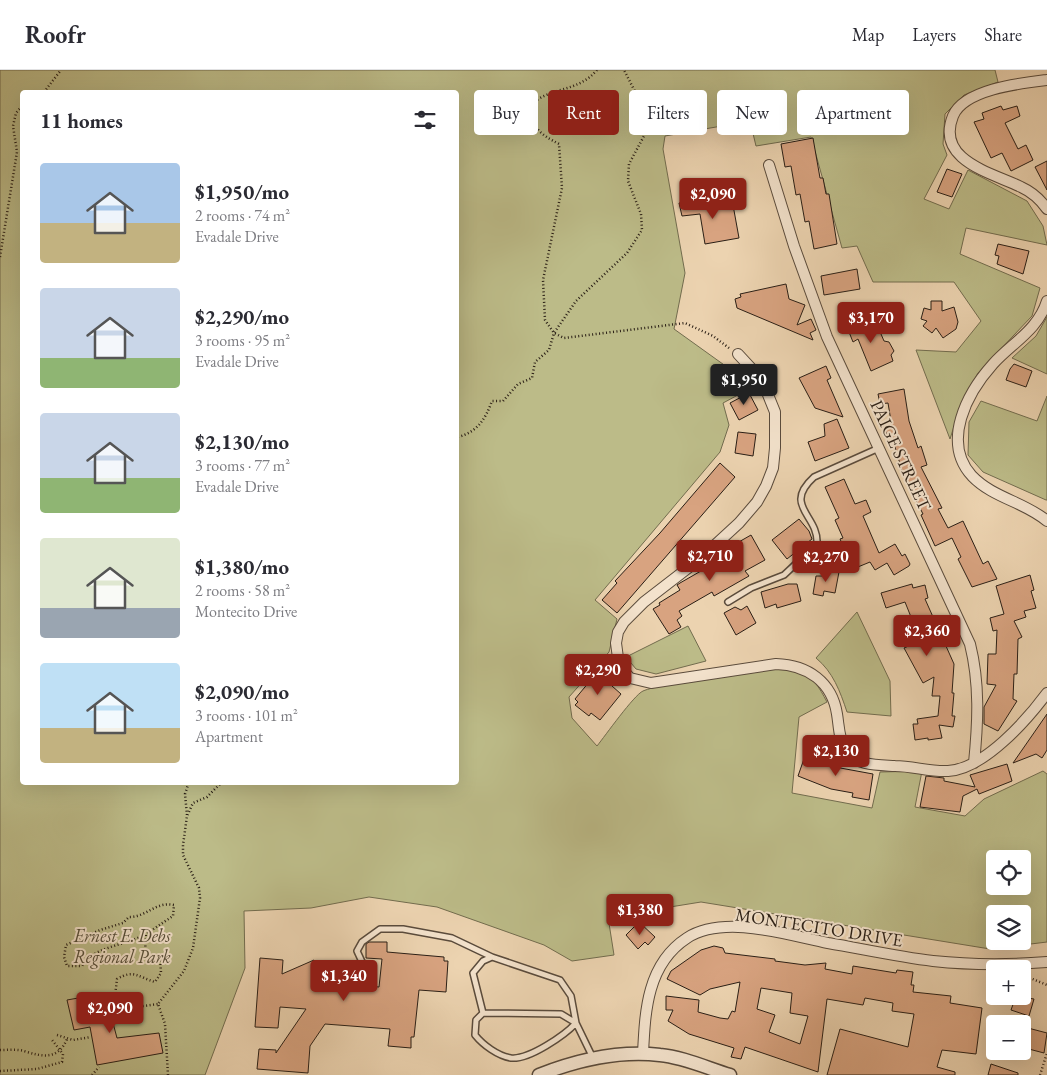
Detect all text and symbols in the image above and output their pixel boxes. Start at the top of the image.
text: Roofr [25,19,86,50]
text: Map [852,23,884,46]
text: Layers [912,23,956,46]
text: Share [984,23,1022,46]
chip: Buy [474,90,538,135]
chip: Rent [548,90,619,135]
chip: Filters [629,90,707,135]
chip: New [717,90,787,135]
chip: Apartment [797,90,909,135]
icon: filters [411,106,439,134]
text: 11 homes [40,107,123,134]
text: $1,950/mo [195,178,289,205]
pin: $2,090 [672,178,754,220]
icon: home [80,183,140,243]
text: $2,090 [690,183,736,204]
text: 2 rooms · 74 m² [195,205,290,226]
text: Evadale Drive [195,226,279,247]
pin: $3,170 [830,302,912,344]
text: $2,290/mo [195,303,289,330]
text: $3,170 [848,307,894,328]
icon: home [80,308,140,368]
text: 3 rooms · 95 m² [195,330,290,351]
text: Evadale Drive [195,351,279,372]
pin: $1,950 [703,364,785,406]
text: $1,950 [721,369,767,390]
street label: PAIGE STREET [865,396,937,515]
text: $2,130/mo [195,428,289,455]
icon: home [80,433,140,493]
text: 3 rooms · 77 m² [195,455,290,476]
text: Evadale Drive [195,476,279,497]
pin: $2,710 [669,540,751,582]
pin: $2,270 [785,540,867,583]
text: $2,710 [687,545,733,566]
text: $2,270 [803,546,849,567]
text: $1,380/mo [195,553,289,580]
icon: home [80,558,140,618]
text: 2 rooms · 58 m² [195,580,290,601]
text: Montecito Drive [195,601,297,622]
pin: $2,360 [886,614,968,657]
text: $2,360 [904,620,950,641]
pin: $2,290 [557,654,639,696]
text: $2,290 [575,659,621,680]
text: $2,090/mo [195,678,289,705]
icon: home [80,683,140,743]
text: 3 rooms · 101 m² [195,705,298,726]
text: Apartment [195,726,263,747]
pin: $2,130 [795,734,877,777]
text: $2,130 [813,740,859,761]
map controls [986,850,1031,1060]
button: locate [986,850,1031,895]
pin: $1,380 [599,894,681,936]
text: $1,380 [617,899,663,920]
street label: MONTECITO DRIVE [734,902,904,952]
button: layers [986,905,1031,950]
park label: Ernest E. Debs Regional Park [73,924,171,969]
pin: $1,340 [303,960,385,1002]
button: + [986,960,1031,1005]
text: $1,340 [321,965,367,986]
pin: $2,090 [69,992,151,1034]
text: $2,090 [87,997,133,1018]
button: − [986,1015,1031,1060]

